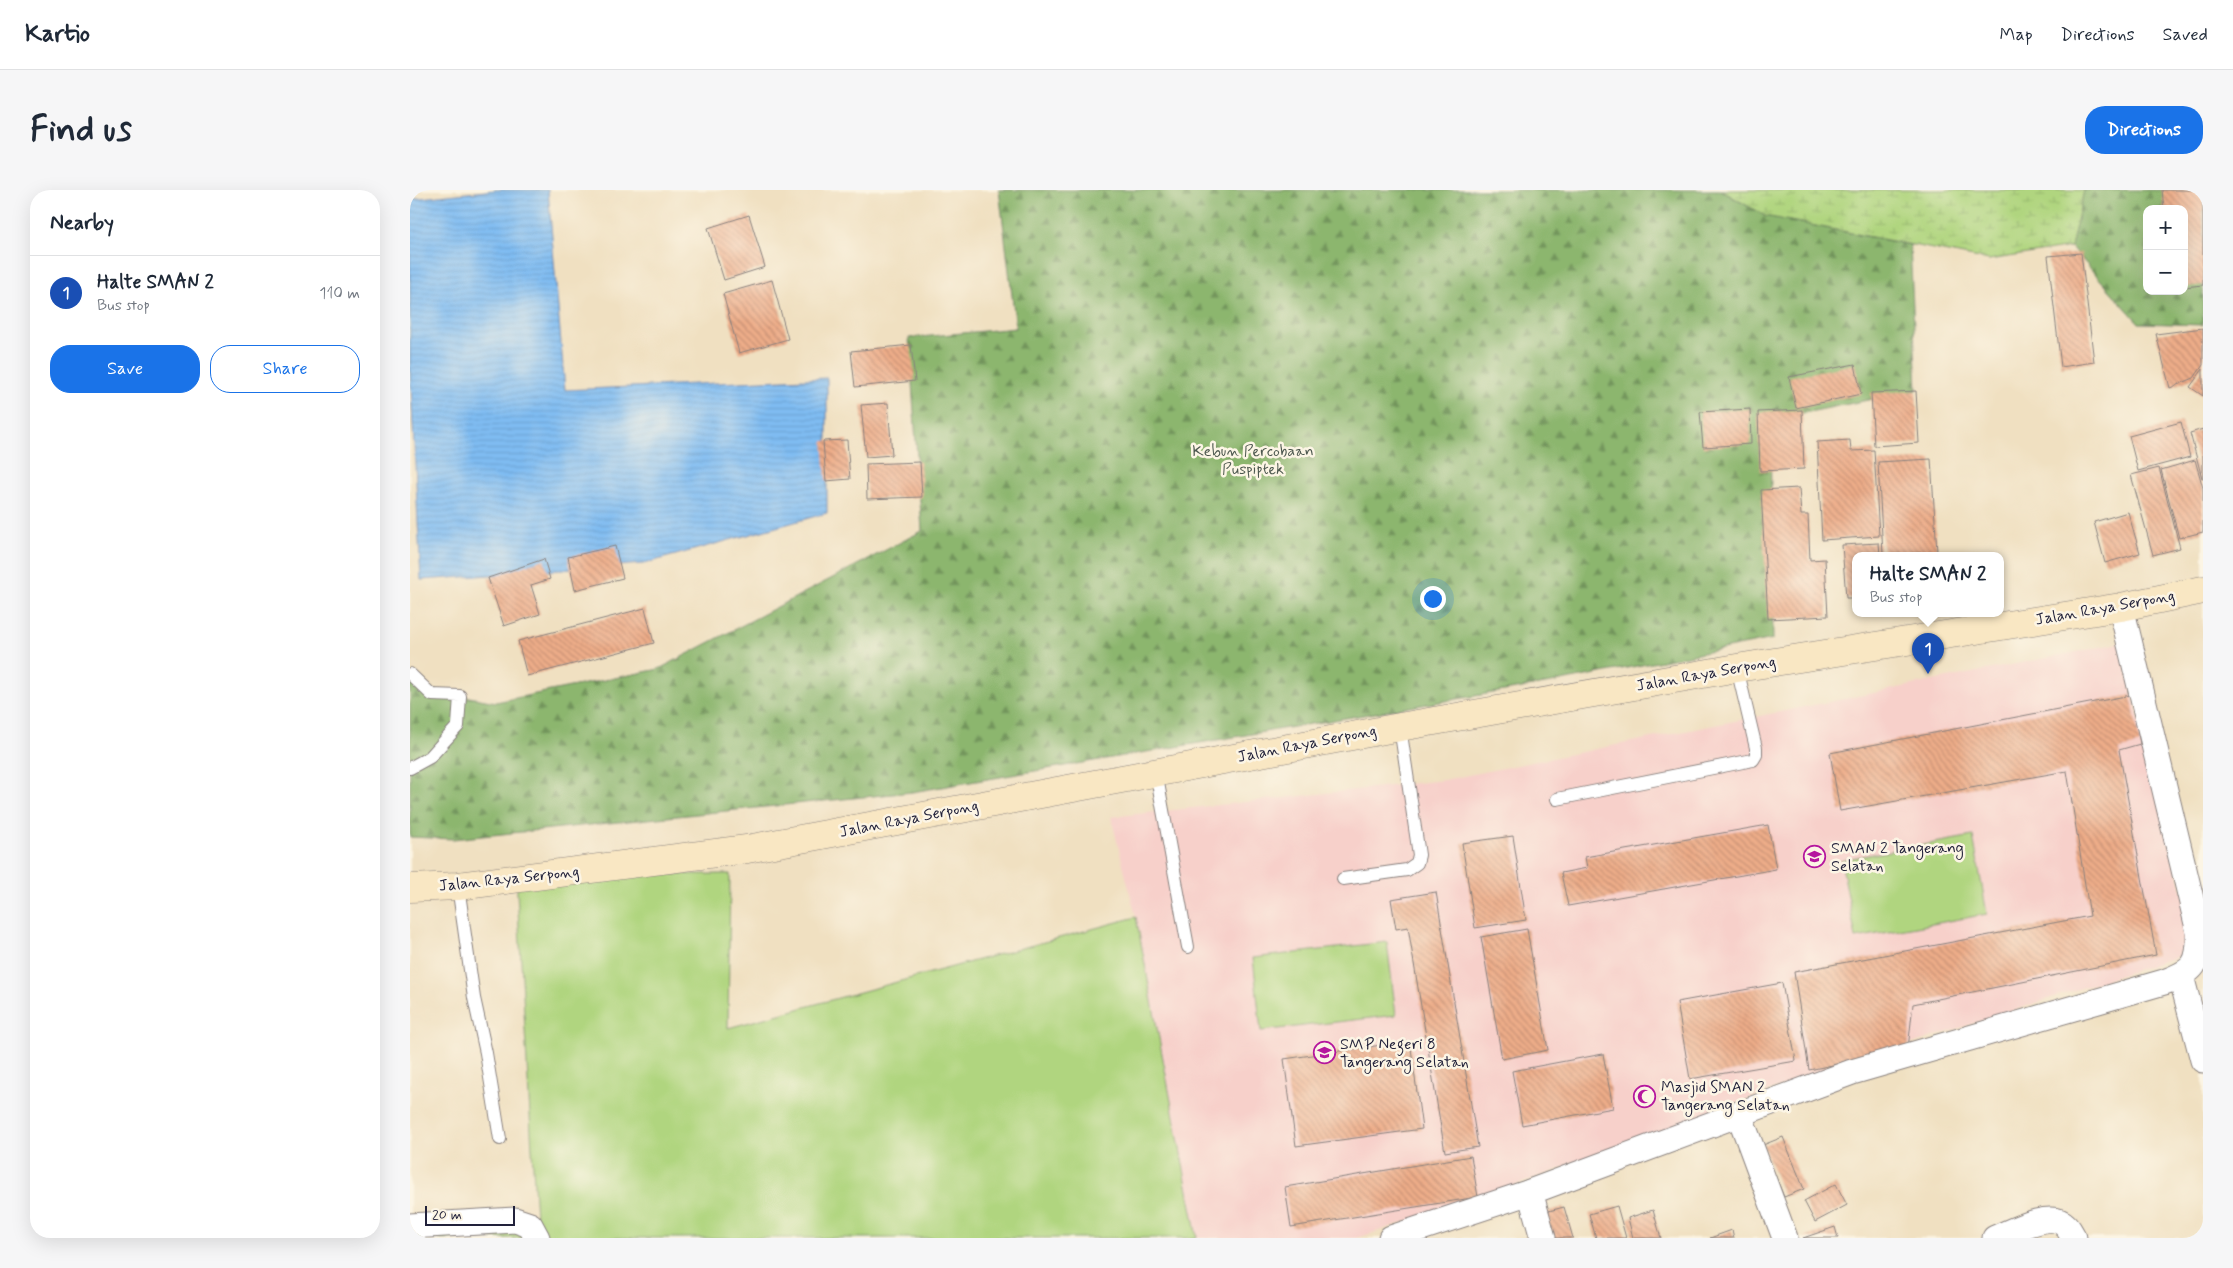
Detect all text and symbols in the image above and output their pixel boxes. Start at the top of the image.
text: Kartio [25,19,90,50]
text: Map [2000,23,2033,47]
text: Directions [2061,23,2135,47]
text: Saved [2163,23,2208,47]
button: Directions [2085,106,2203,154]
text: Find us [30,107,132,153]
map controls [2143,205,2188,295]
button: + [2143,205,2188,250]
text: Nearby [50,209,114,237]
button: − [2143,250,2188,295]
text: Halte SMAN 2 [97,270,214,295]
text: 1 [62,283,70,304]
text: 110 m [319,283,360,304]
text: Bus stop [97,295,150,316]
button: Save [50,345,200,393]
button: Share [210,345,360,393]
park label: Kebun Percobaan Puspiptek [1192,441,1314,480]
popup [1852,552,2004,617]
text: Halte SMAN 2 [1870,562,1986,587]
street label: Jalan Raya Serpong [2034,585,2176,631]
your location [1420,586,1446,612]
text: Bus stop [1870,587,1923,608]
pin: 1 [1912,633,1944,674]
street label: Jalan Raya Serpong [1635,651,1777,697]
street label: Jalan Raya Serpong [1236,720,1378,768]
street label: Jalan Raya Serpong [838,795,980,843]
place label: SMAN 2 Tangerang Selatan [1831,838,1964,877]
school or university icon: SMAN 2 Tangerang Selatan [1803,845,1827,869]
street label: Jalan Raya Serpong [438,861,580,897]
place label: SMP Negeri 8 Tangerang Selatan [1340,1034,1469,1074]
school or university icon: SMP Negeri 8 Tangerang Selatan [1312,1041,1336,1065]
place label: Masjid SMAN 2 Tangerang Selatan [1661,1077,1790,1117]
mosque icon: Masjid SMAN 2 Tangerang Selatan [1633,1084,1657,1108]
scale bar [425,1203,515,1226]
text: 20 m [432,1206,462,1224]

